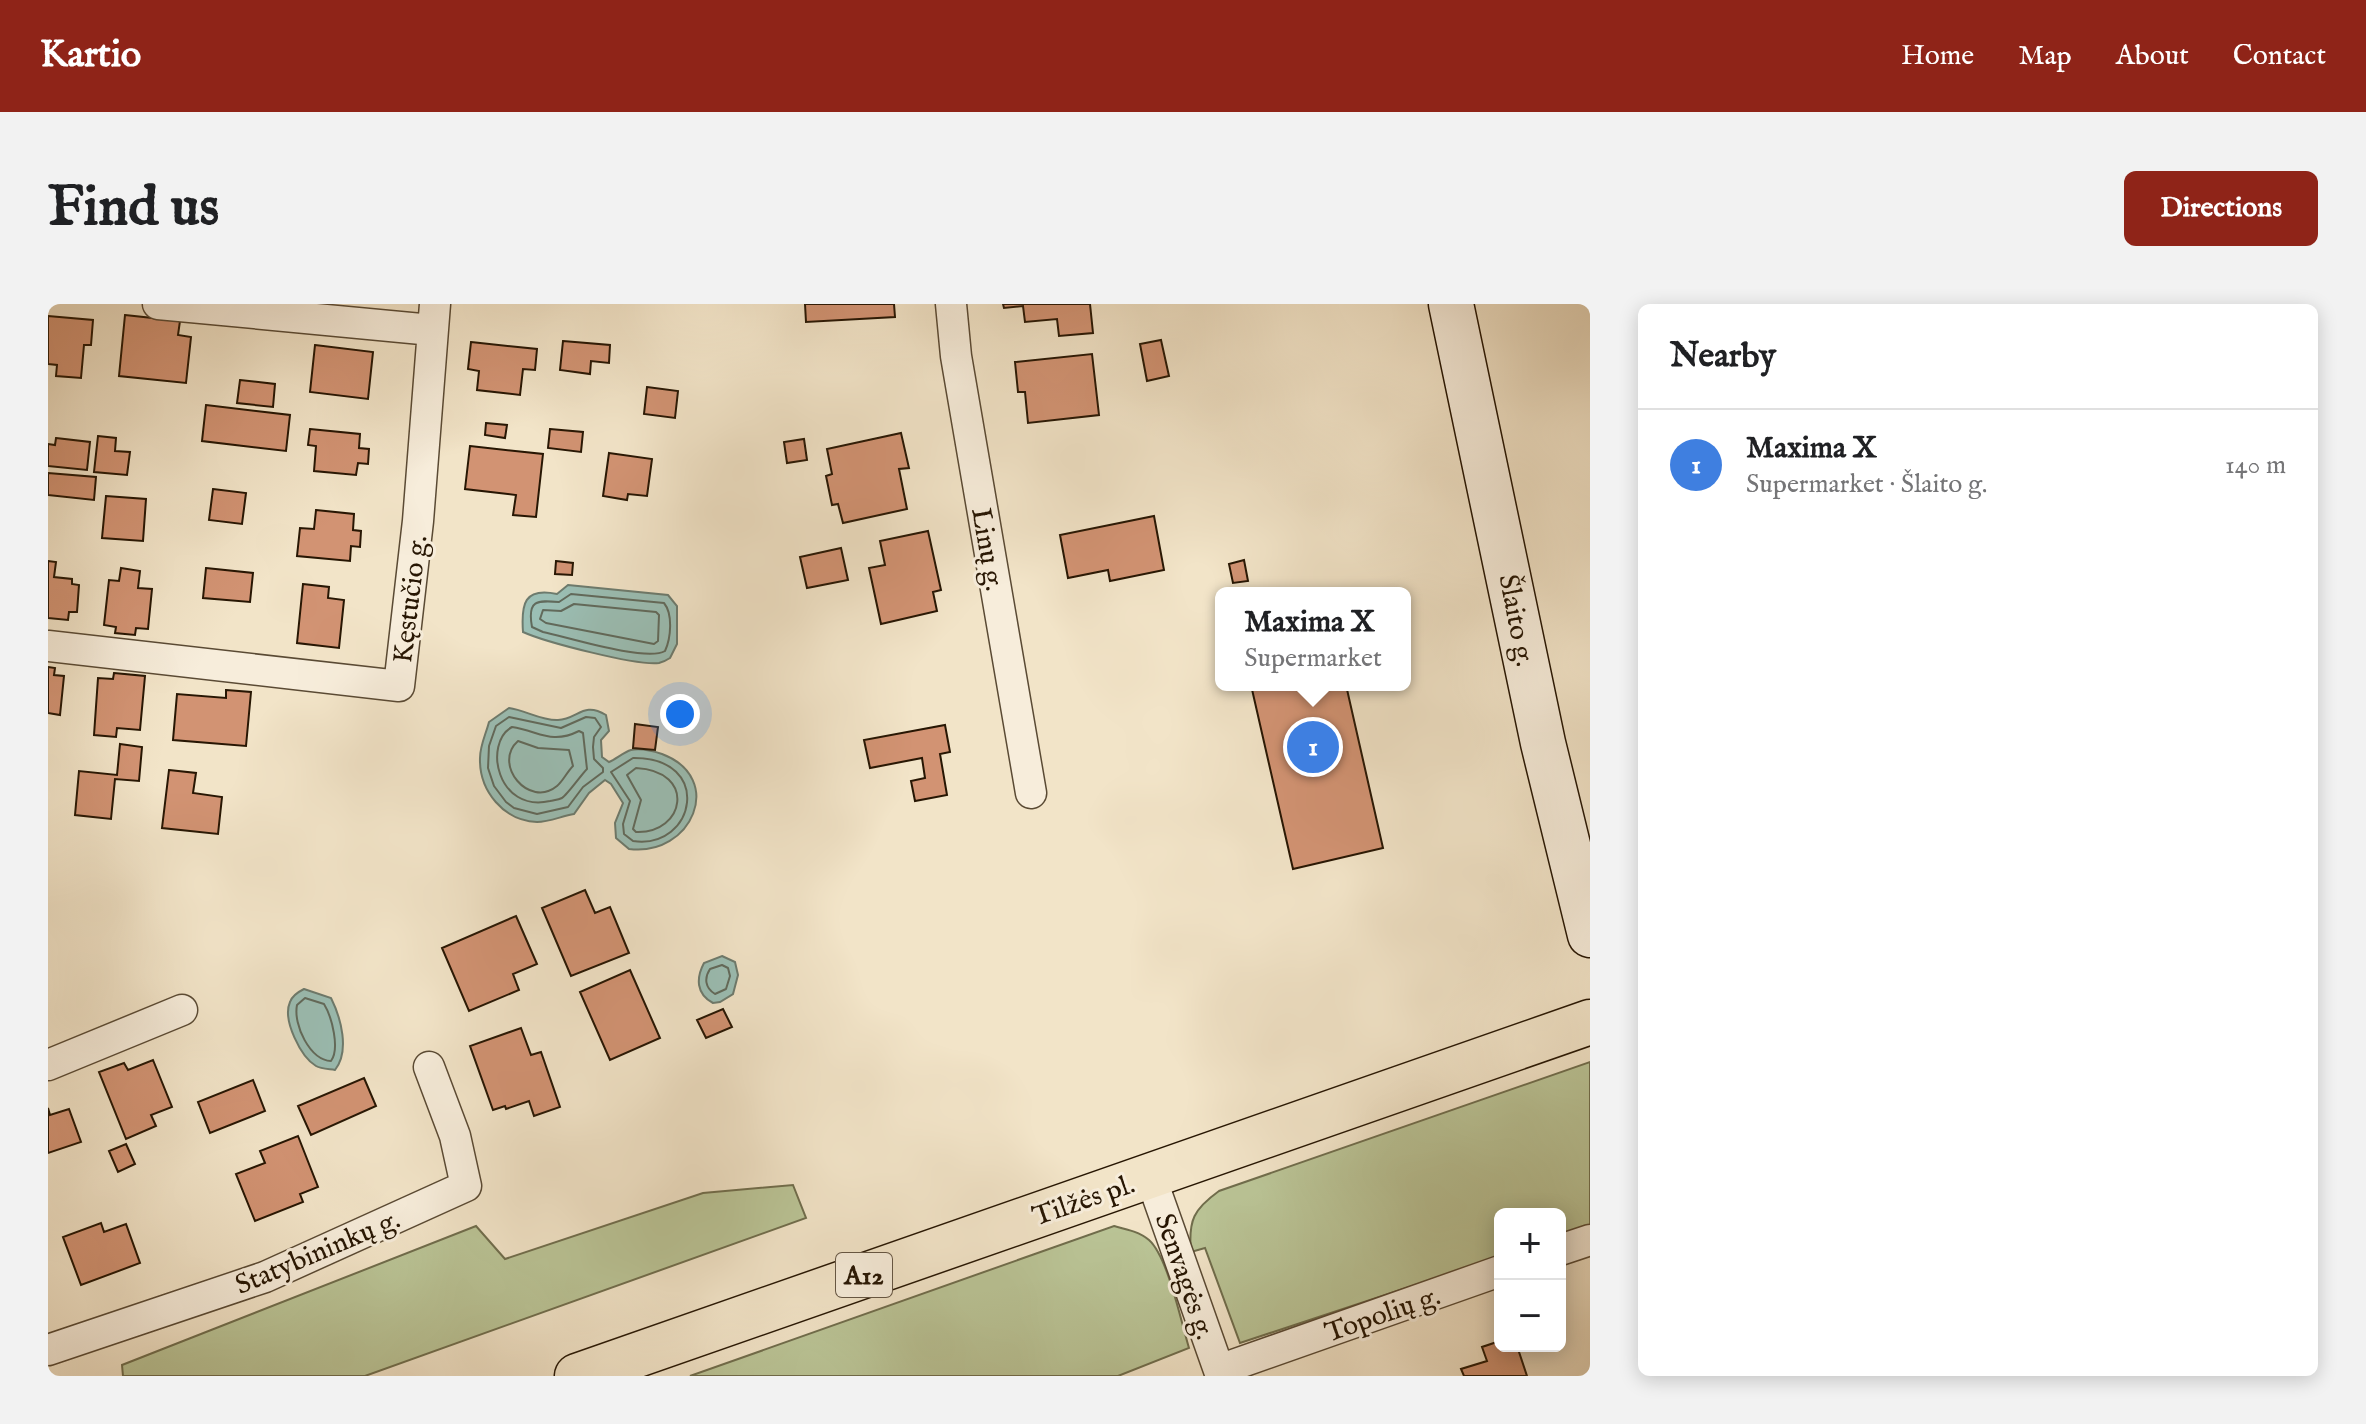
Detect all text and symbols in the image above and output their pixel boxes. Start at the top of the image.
text: Kartio [40,32,141,80]
text: Home [1901,39,1974,74]
text: Map [2018,39,2072,74]
text: About [2116,39,2189,74]
text: Contact [2233,39,2326,74]
button: Directions [2124,171,2318,246]
text: Find us [48,173,219,244]
text: Nearby [1670,335,1776,378]
text: Maxima X [1746,430,1877,468]
text: 1 [1691,449,1701,482]
text: 140 m [2225,449,2286,482]
text: Supermarket · Šlaito g. [1746,468,1987,501]
street label: Linų g. [962,505,1011,594]
street label: Kęstučio g. [386,533,437,665]
street label: Šlaito g. [1489,571,1542,670]
popup [1215,587,1411,691]
text: Maxima X [1244,604,1375,642]
text: Supermarket [1244,642,1382,675]
your location [660,694,700,734]
pin: 1 [1287,717,1339,777]
street label: Tilžės pl. [1028,1168,1140,1235]
street label: Statybininkų g. [230,1203,406,1304]
map controls [1494,1208,1566,1352]
button: + [1494,1208,1566,1280]
street label: Senvagės g. [1146,1209,1222,1345]
road number: A12 [836,1253,892,1297]
street label: Topolių g. [1321,1279,1445,1351]
button: − [1494,1280,1566,1352]

